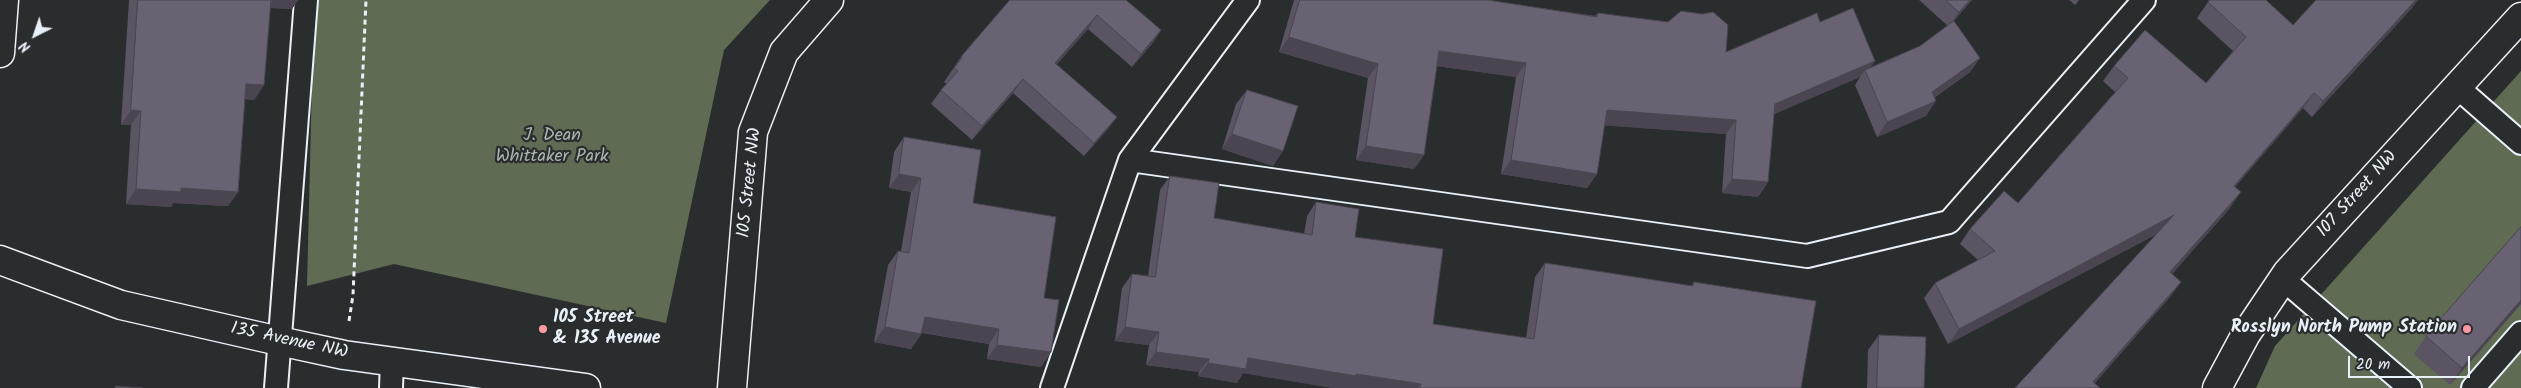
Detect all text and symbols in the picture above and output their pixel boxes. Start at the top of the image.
north arrow [10,10,60,60]
text: N [15,35,36,58]
park label: J. Dean Whittaker Park [496,126,608,168]
street label: 105 Street NW [734,127,768,239]
street label: 107 Street NW [2313,147,2403,243]
place label: 105 Street & 135 Avenue [553,308,661,350]
place label: Rosslyn North Pump Station [2231,318,2457,340]
street label: 135 Avenue NW [228,319,350,365]
marker: 105 Street & 135 Avenue [537,323,549,335]
marker: Rosslyn North Pump Station [2461,323,2473,335]
scale bar [2351,346,2474,378]
text: 20 m [2356,353,2390,377]

